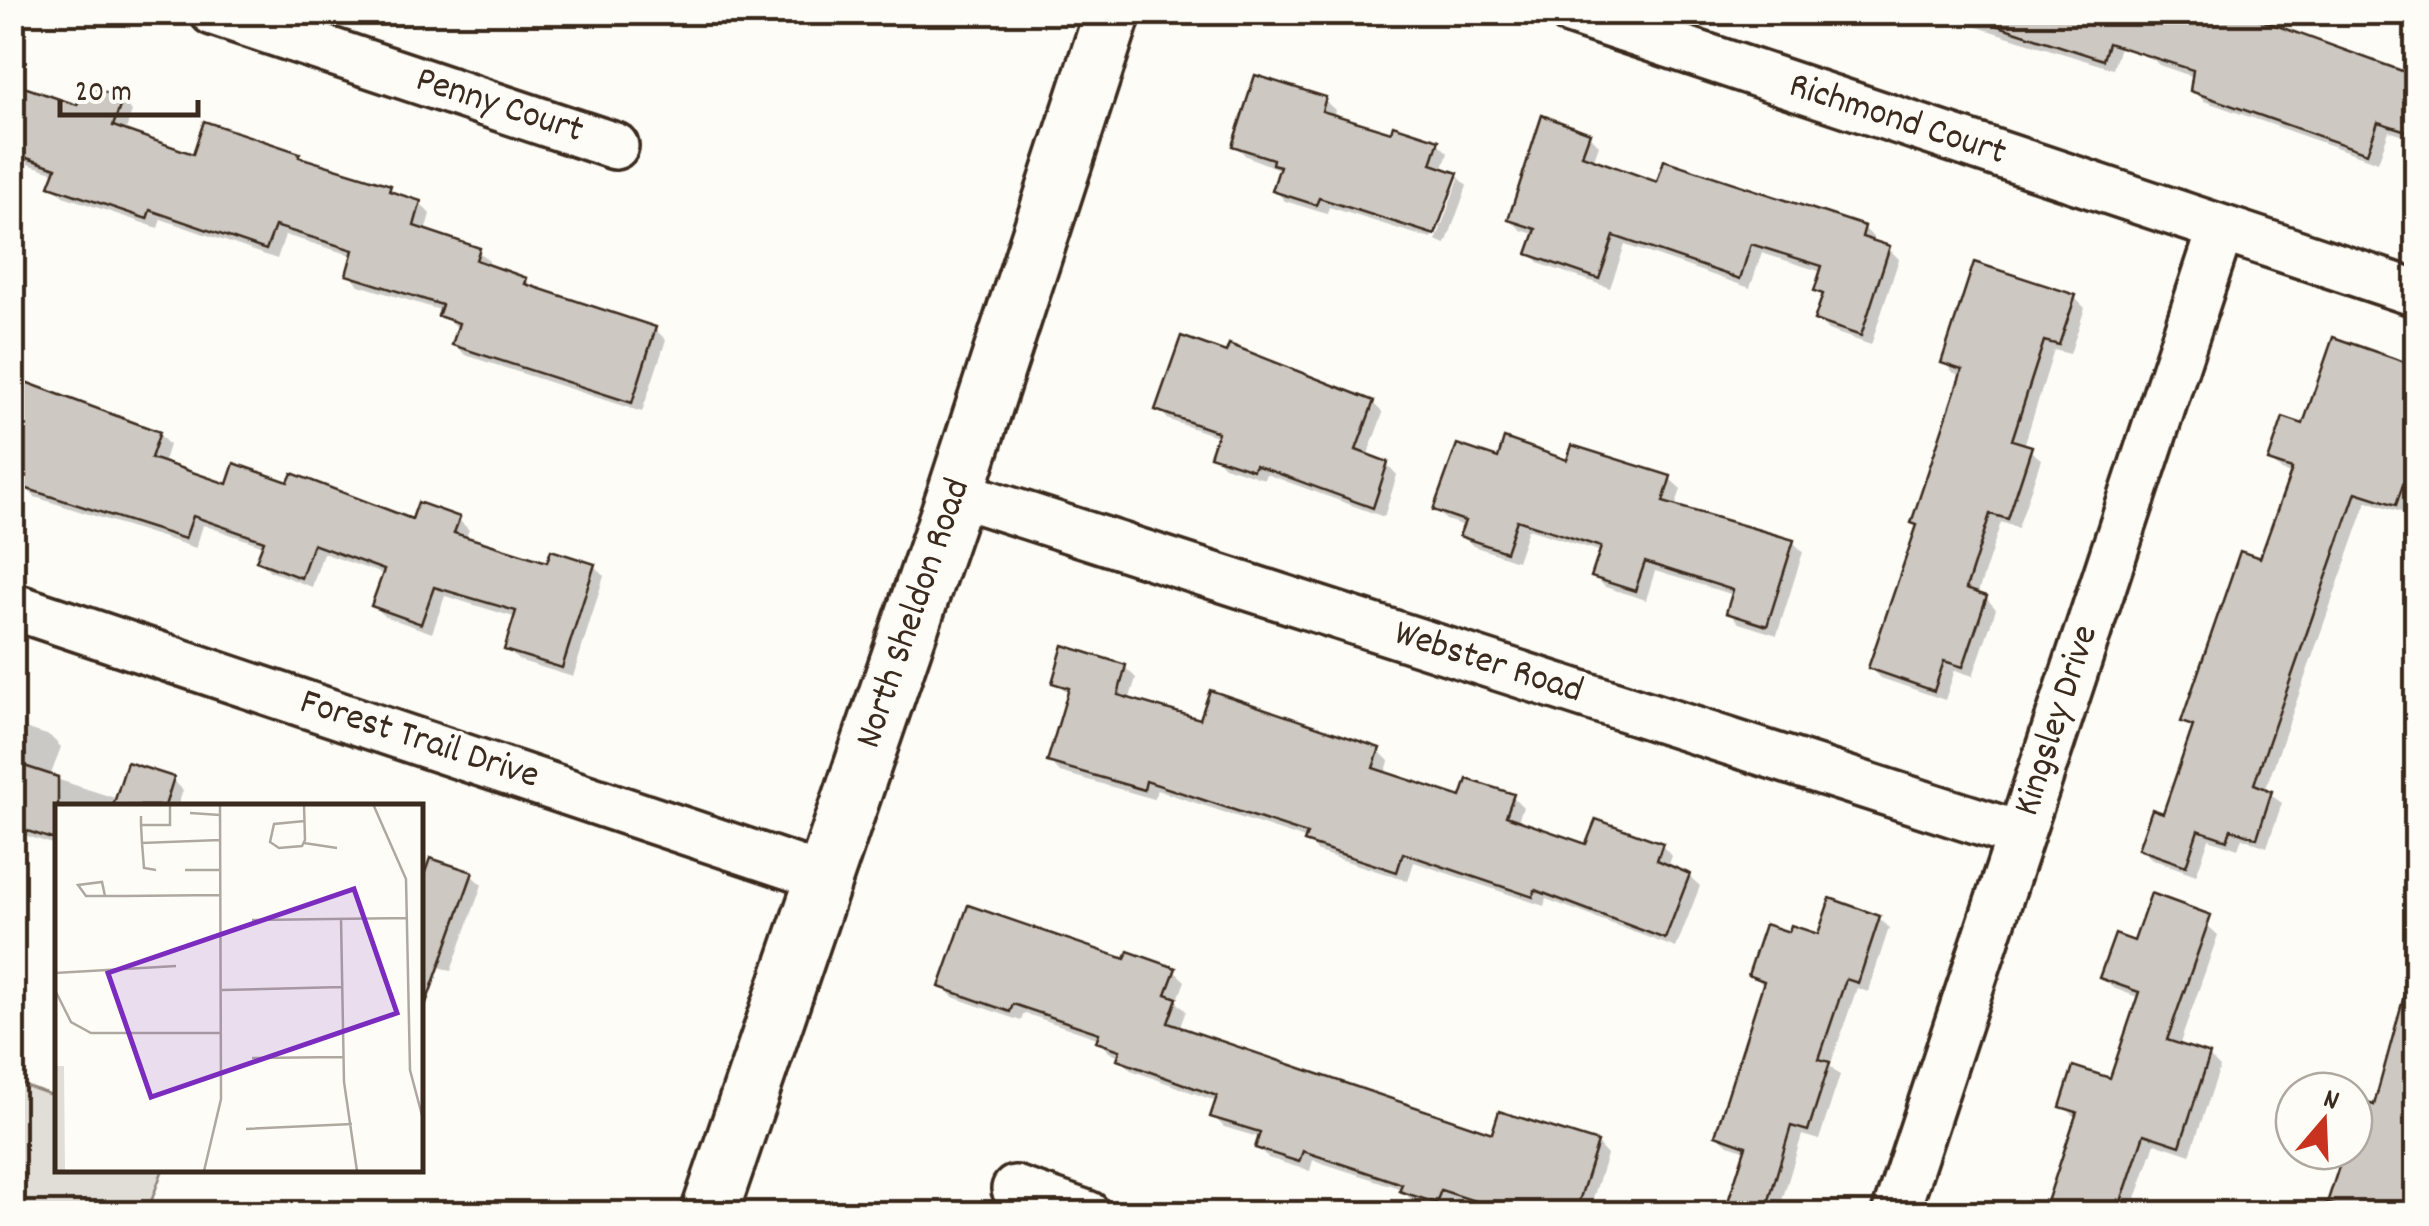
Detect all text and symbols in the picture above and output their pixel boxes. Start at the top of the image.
street label: Penny Court [408,54,590,160]
scale bar [60,55,198,117]
street label: Richmond Court [1781,60,2013,182]
text: 20 m [75,73,132,116]
street label: North Sheldon Road [843,472,987,756]
street label: Webster Road [1386,608,1590,720]
street label: Kingsley Drive [2001,618,2115,824]
street label: Forest Trail Drive [292,676,546,806]
inset map [55,804,422,1171]
north arrow [2274,1071,2374,1171]
text: N [2317,1081,2344,1123]

